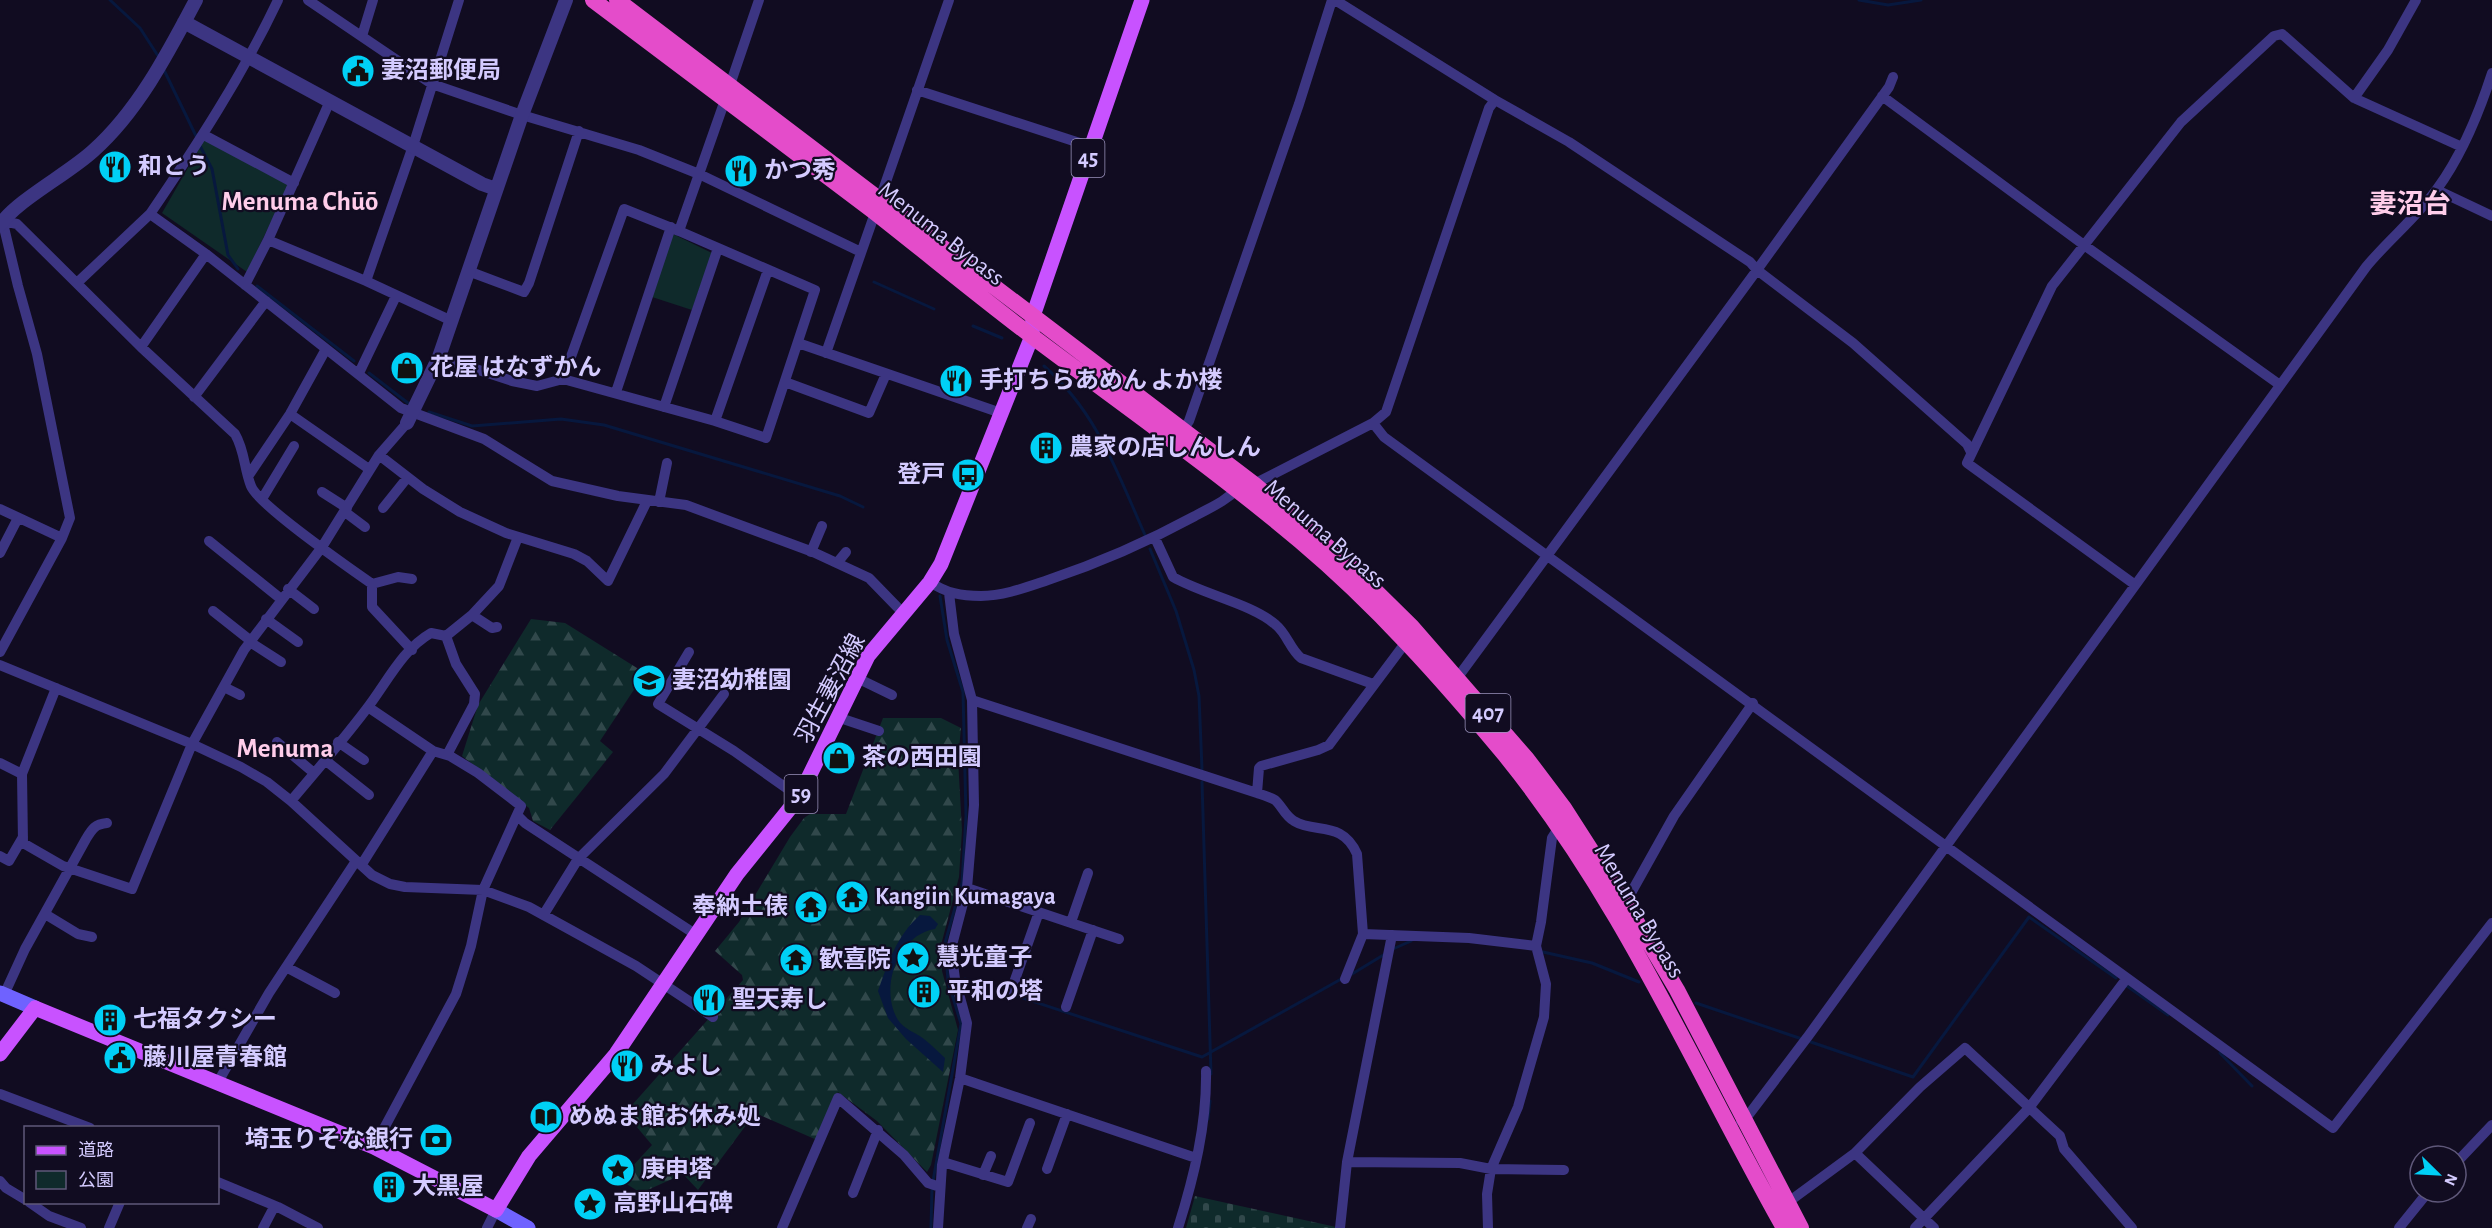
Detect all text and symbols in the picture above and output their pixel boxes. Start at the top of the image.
public building icon: 妻沼郵便局 [340,53,376,89]
place label: 妻沼郵便局 [381,57,501,83]
road number: 45 [1072,139,1104,177]
restaurant icon: 和とう [97,149,133,185]
place label: 和とう [138,153,210,179]
restaurant icon: かつ秀 [723,153,759,189]
place label: かつ秀 [764,157,836,183]
street label: Menuma Bypass [874,178,1008,290]
district label: Menuma Chūō [222,188,378,215]
district label: 妻沼台 [2370,189,2451,218]
shop icon: 花屋 はなずかん [389,350,425,386]
place label: 花屋 はなずかん [430,354,602,380]
restaurant icon: 手打ちらあめん よか楼 [938,363,974,399]
place label: 手打ちらあめん よか楼 [979,367,1223,393]
building icon: 農家の店しんしん [1028,430,1064,466]
place label: 農家の店しんしん [1069,434,1261,460]
bus stop icon: 登戸 [950,457,986,493]
place label: 登戸 [897,461,945,487]
street label: Menuma Bypass [1260,475,1390,593]
street label: 羽生妻沼線 [790,629,870,748]
school or university icon: 妻沼幼稚園 [631,663,667,699]
place label: 妻沼幼稚園 [672,667,792,693]
road number: 407 [1466,694,1510,732]
district label: Menuma [237,735,333,762]
shop icon: 茶の西田園 [821,740,857,776]
place label: 茶の西田園 [862,744,982,770]
road number: 59 [784,775,818,813]
street label: Menuma Bypass [1589,840,1689,982]
temple icon: Kangiin Kumagaya [834,879,870,915]
place label: Kangiin Kumagaya [875,885,1056,909]
temple icon: 奉納土俵 [793,889,829,925]
place label: 奉納土俵 [692,893,788,919]
place icon: 慧光童子 [895,940,931,976]
temple icon: 歓喜院 [778,942,814,978]
place label: 慧光童子 [936,944,1032,970]
place label: 歓喜院 [819,946,891,972]
building icon: 平和の塔 [906,974,942,1010]
place label: 平和の塔 [947,978,1043,1004]
restaurant icon: 聖天寿し [691,982,727,1018]
place label: 聖天寿し [732,986,828,1012]
building icon: 七福タクシー [92,1002,128,1038]
place label: 七福タクシー [133,1006,277,1032]
public building icon: 藤川屋青春館 [102,1040,138,1076]
place label: 藤川屋青春館 [143,1044,287,1070]
restaurant icon: みよし [609,1048,645,1084]
place label: みよし [650,1053,722,1078]
library icon: めぬま館お休み処 [528,1099,564,1135]
place label: めぬま館お休み処 [569,1103,761,1129]
bank icon: 埼玉りそな銀行 [418,1122,454,1158]
legend [24,1126,219,1204]
place label: 埼玉りそな銀行 [245,1126,413,1152]
text: 道路 [78,1140,114,1160]
north arrow [2408,1144,2468,1204]
place icon: 庚申塔 [600,1152,636,1188]
place label: 庚申塔 [641,1156,713,1182]
building icon: 大黒屋 [371,1169,407,1205]
text: 公園 [78,1171,114,1190]
text: N [2441,1171,2460,1188]
place label: 大黒屋 [412,1173,484,1199]
place icon: 高野山石碑 [572,1186,608,1222]
place label: 高野山石碑 [613,1190,733,1216]

